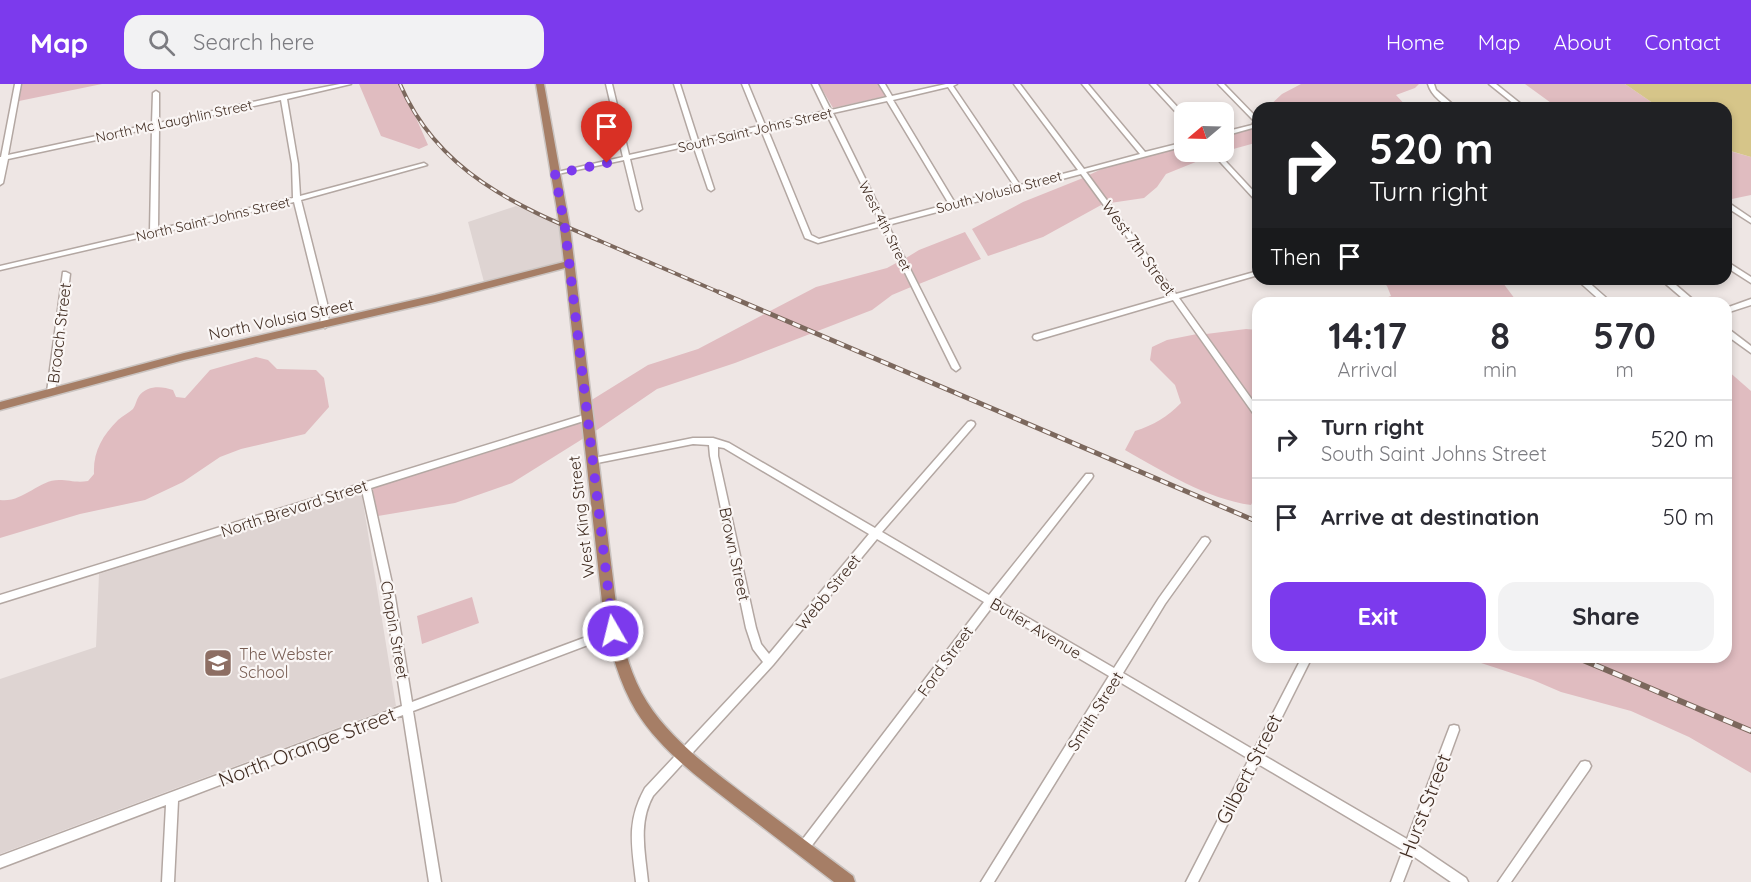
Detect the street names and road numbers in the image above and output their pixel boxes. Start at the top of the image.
street label: North Mc Laughlin Street [94,96,254,146]
street label: South Saint Johns Street [676,103,834,157]
street label: South Volusia Street [934,166,1064,217]
street label: West 4th Street [855,178,915,274]
street label: North Saint Johns Street [134,192,292,246]
street label: West 7th Street [1098,197,1180,299]
street label: Broach Street [43,282,75,384]
street label: North Volusia Street [207,294,355,344]
street label: West King Street [564,455,598,579]
street label: North Brevard Street [218,475,370,541]
street label: Brown Street [715,505,755,603]
street label: Webb Street [791,550,865,634]
street label: Chapin Street [376,579,414,681]
street label: Butler Avenue [987,593,1085,663]
street label: Ford Street [913,622,977,700]
street label: Smith Street [1063,668,1127,754]
street label: North Orange Street [215,701,399,792]
street label: Gilbert Street [1210,709,1287,828]
street label: Hurst Street [1393,750,1456,862]

